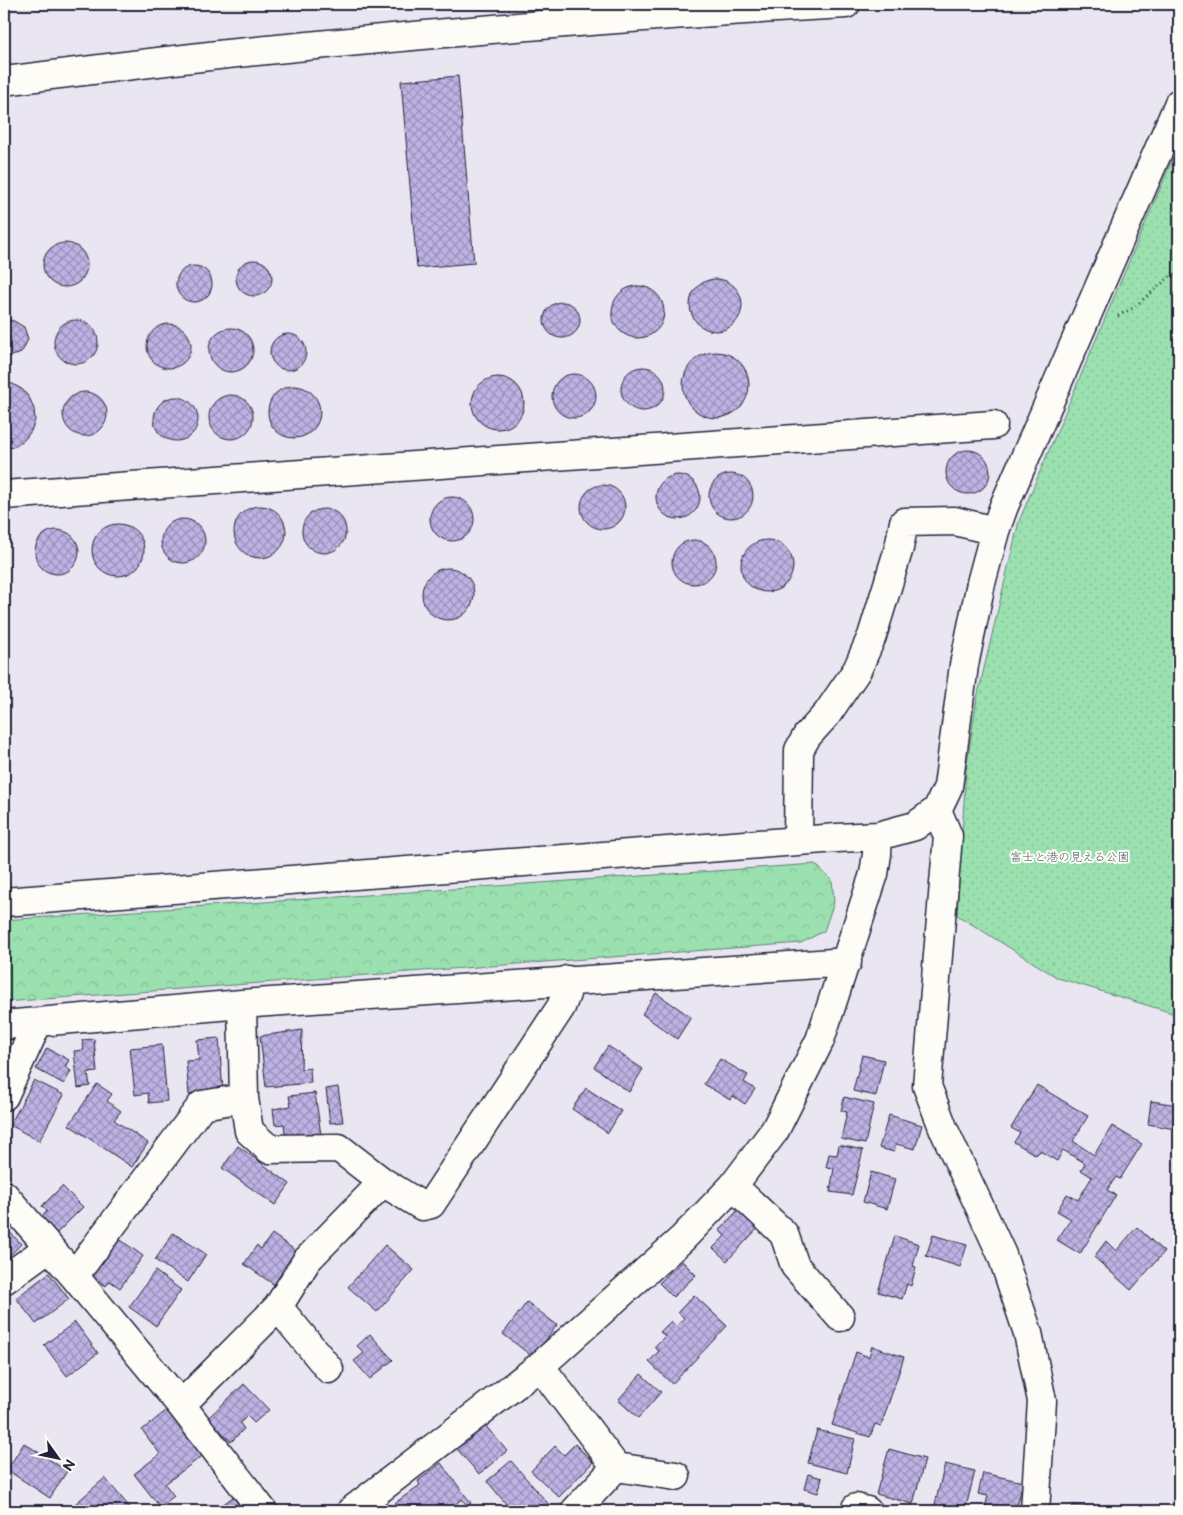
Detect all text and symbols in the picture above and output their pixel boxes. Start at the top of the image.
park label: 富士と港の見える公園 [1010,850,1130,865]
north arrow [32,1432,82,1482]
text: N [58,1456,78,1474]

